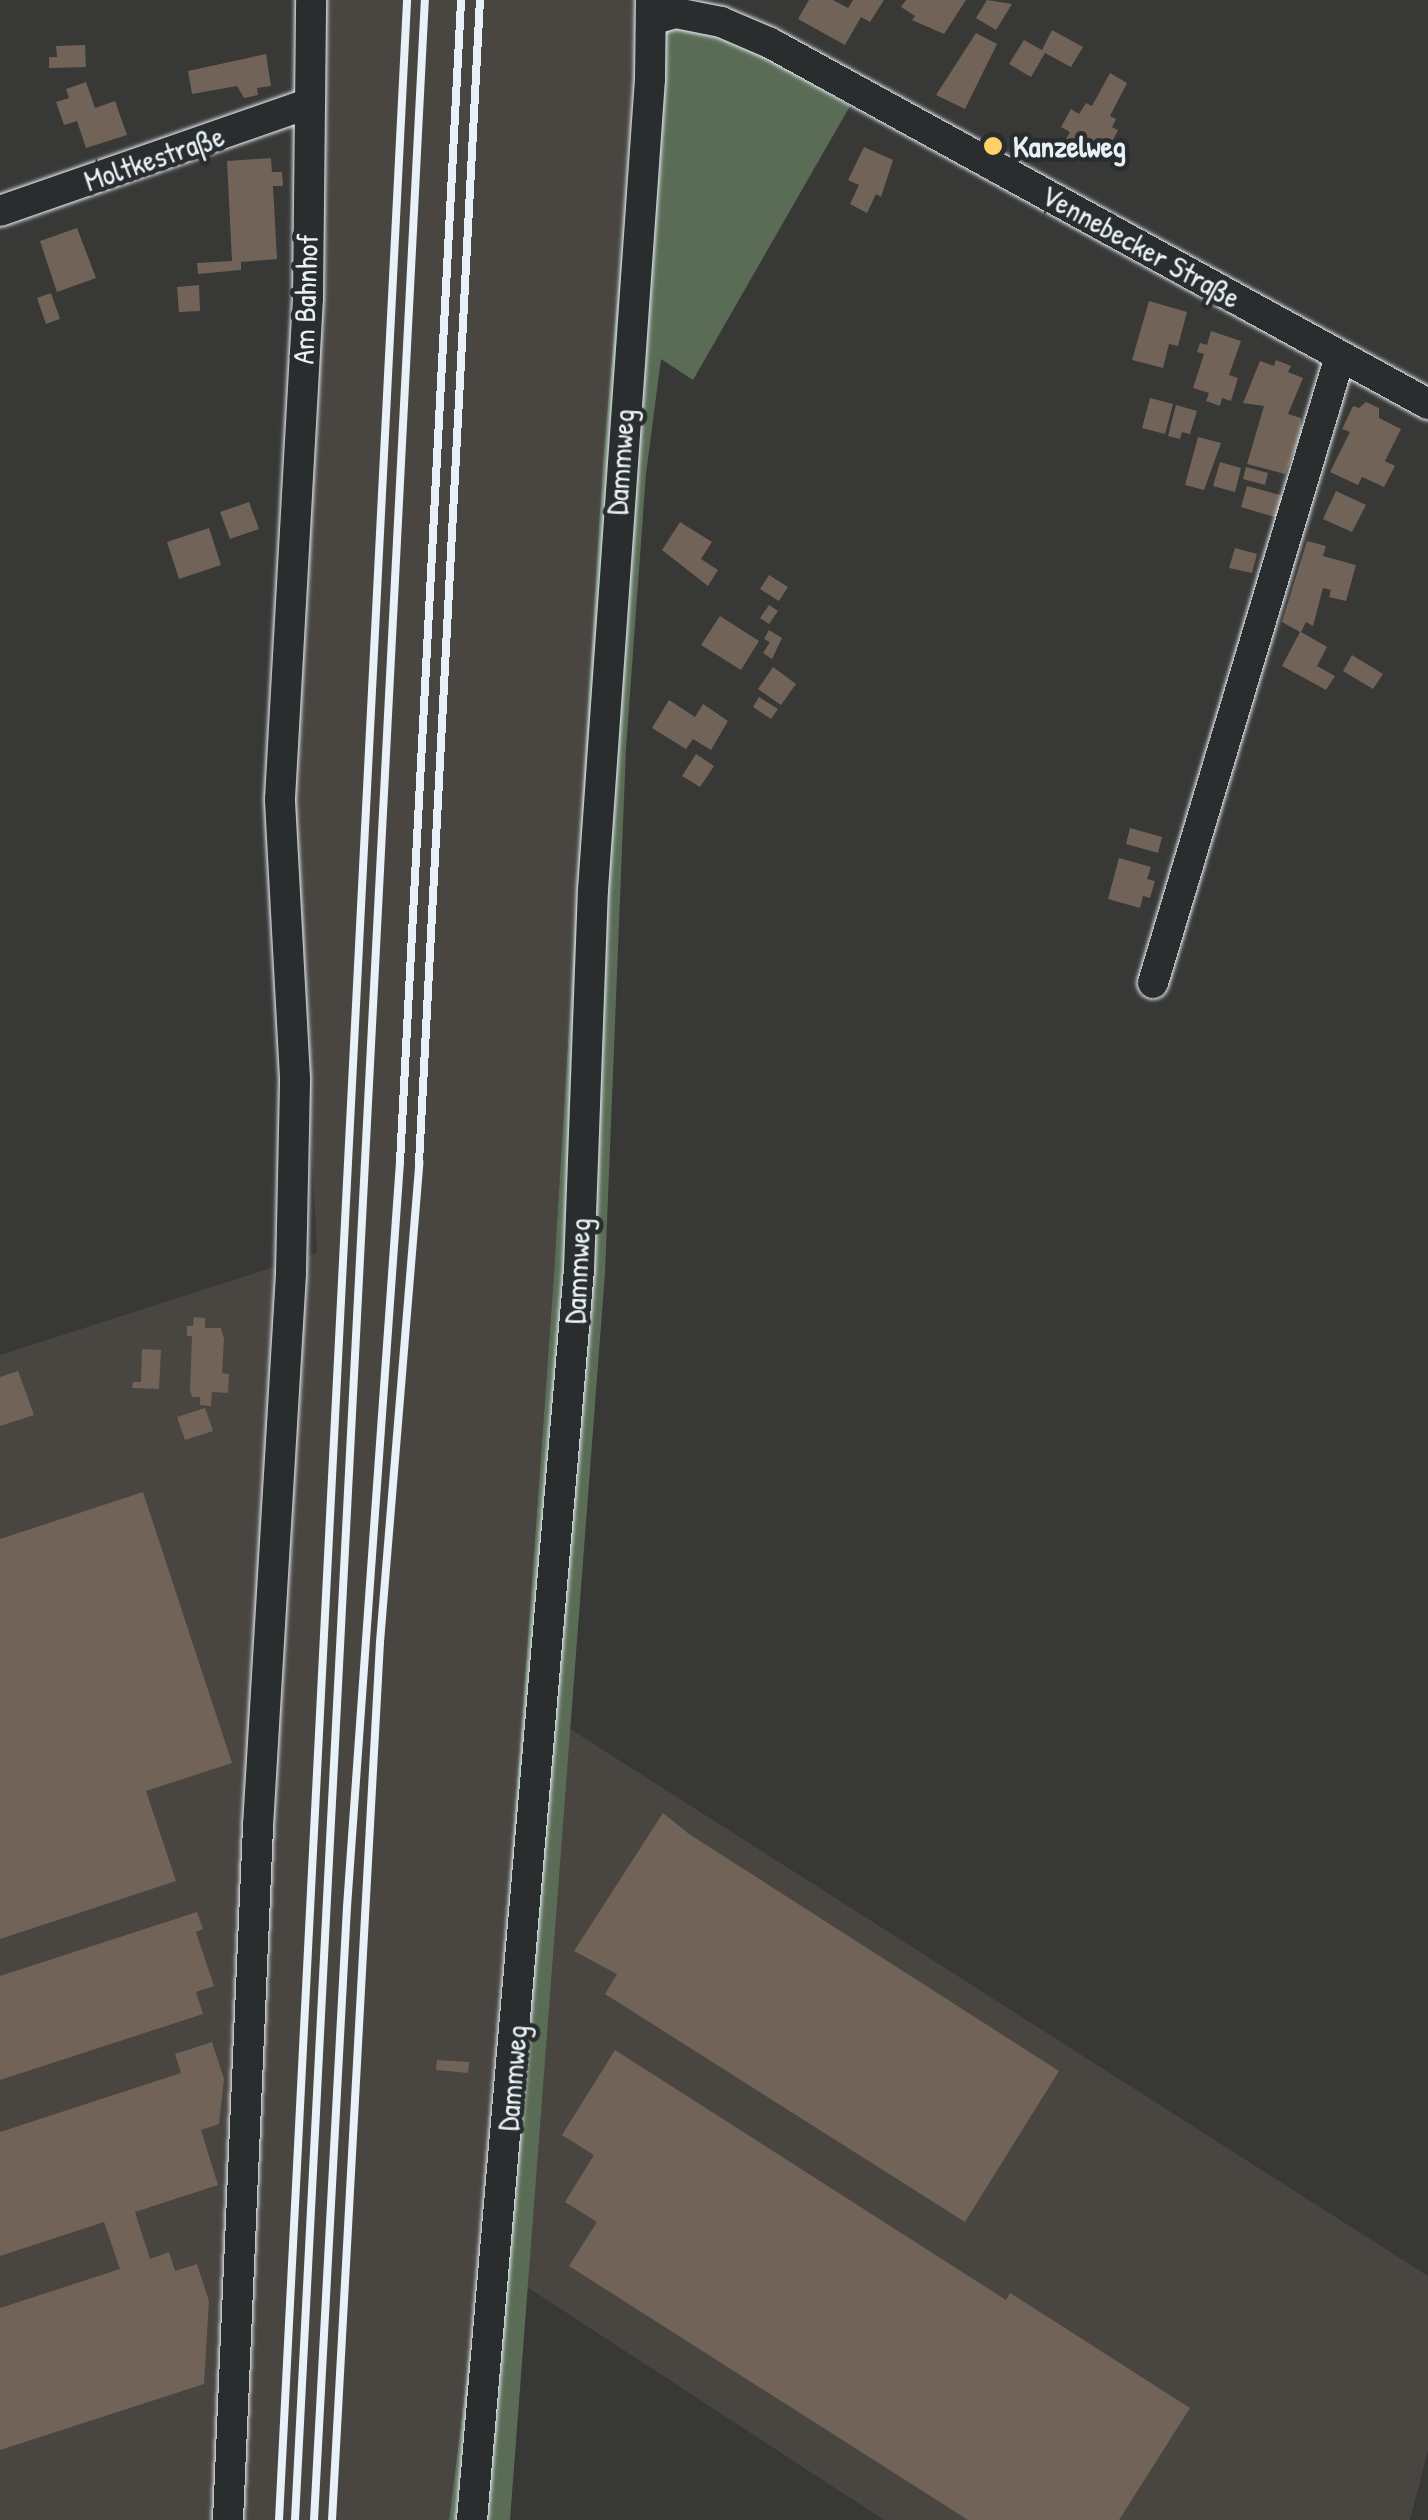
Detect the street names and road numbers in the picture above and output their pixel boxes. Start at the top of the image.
street label: Moltkestraße [79,117,229,199]
street label: Vennebecker Straße [1035,176,1247,316]
street label: Am Bahnhof [285,233,325,365]
street label: Dammweg [598,408,642,516]
street label: Dammweg [556,1217,598,1325]
street label: Dammweg [489,2024,535,2132]

